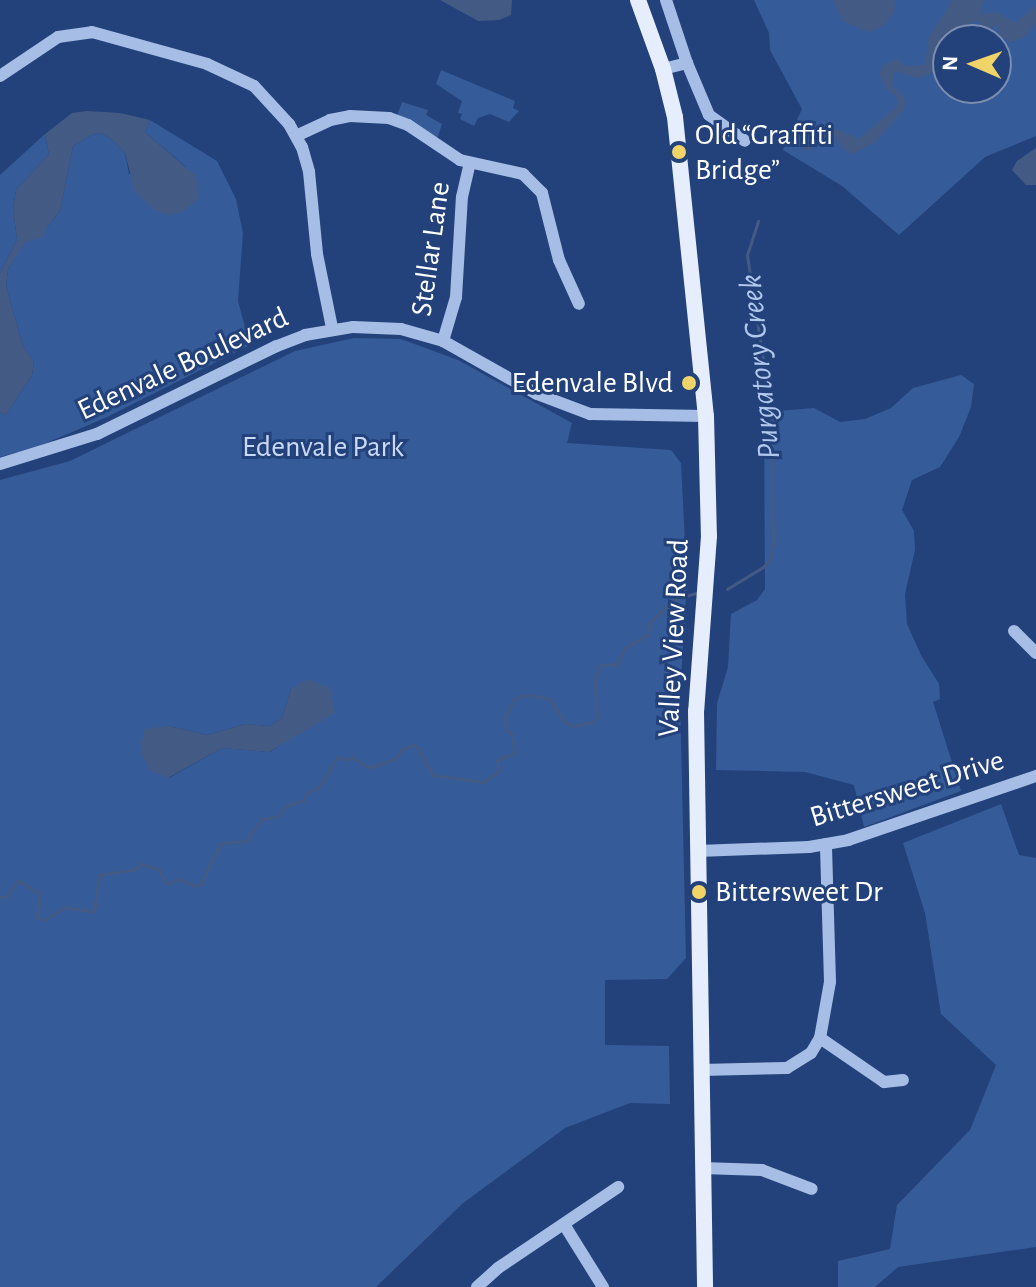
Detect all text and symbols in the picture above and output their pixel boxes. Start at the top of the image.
north arrow [932,24,1012,104]
text: N [939,55,961,71]
place label: Old “Graffiti Bridge” [695,117,833,188]
marker: Old “Graffiti Bridge” [670,143,688,161]
street label: Stellar Lane [404,179,458,319]
water label: Purgatory Creek [731,273,789,461]
street label: Edenvale Boulevard [72,299,294,429]
place label: Edenvale Blvd [511,365,673,401]
marker: Edenvale Blvd [680,374,698,392]
park label: Edenvale Park [242,429,404,465]
street label: Valley View Road [651,538,697,738]
street label: Bittersweet Drive [806,742,1008,836]
place label: Bittersweet Dr [715,874,883,910]
marker: Bittersweet Dr [690,883,708,901]

